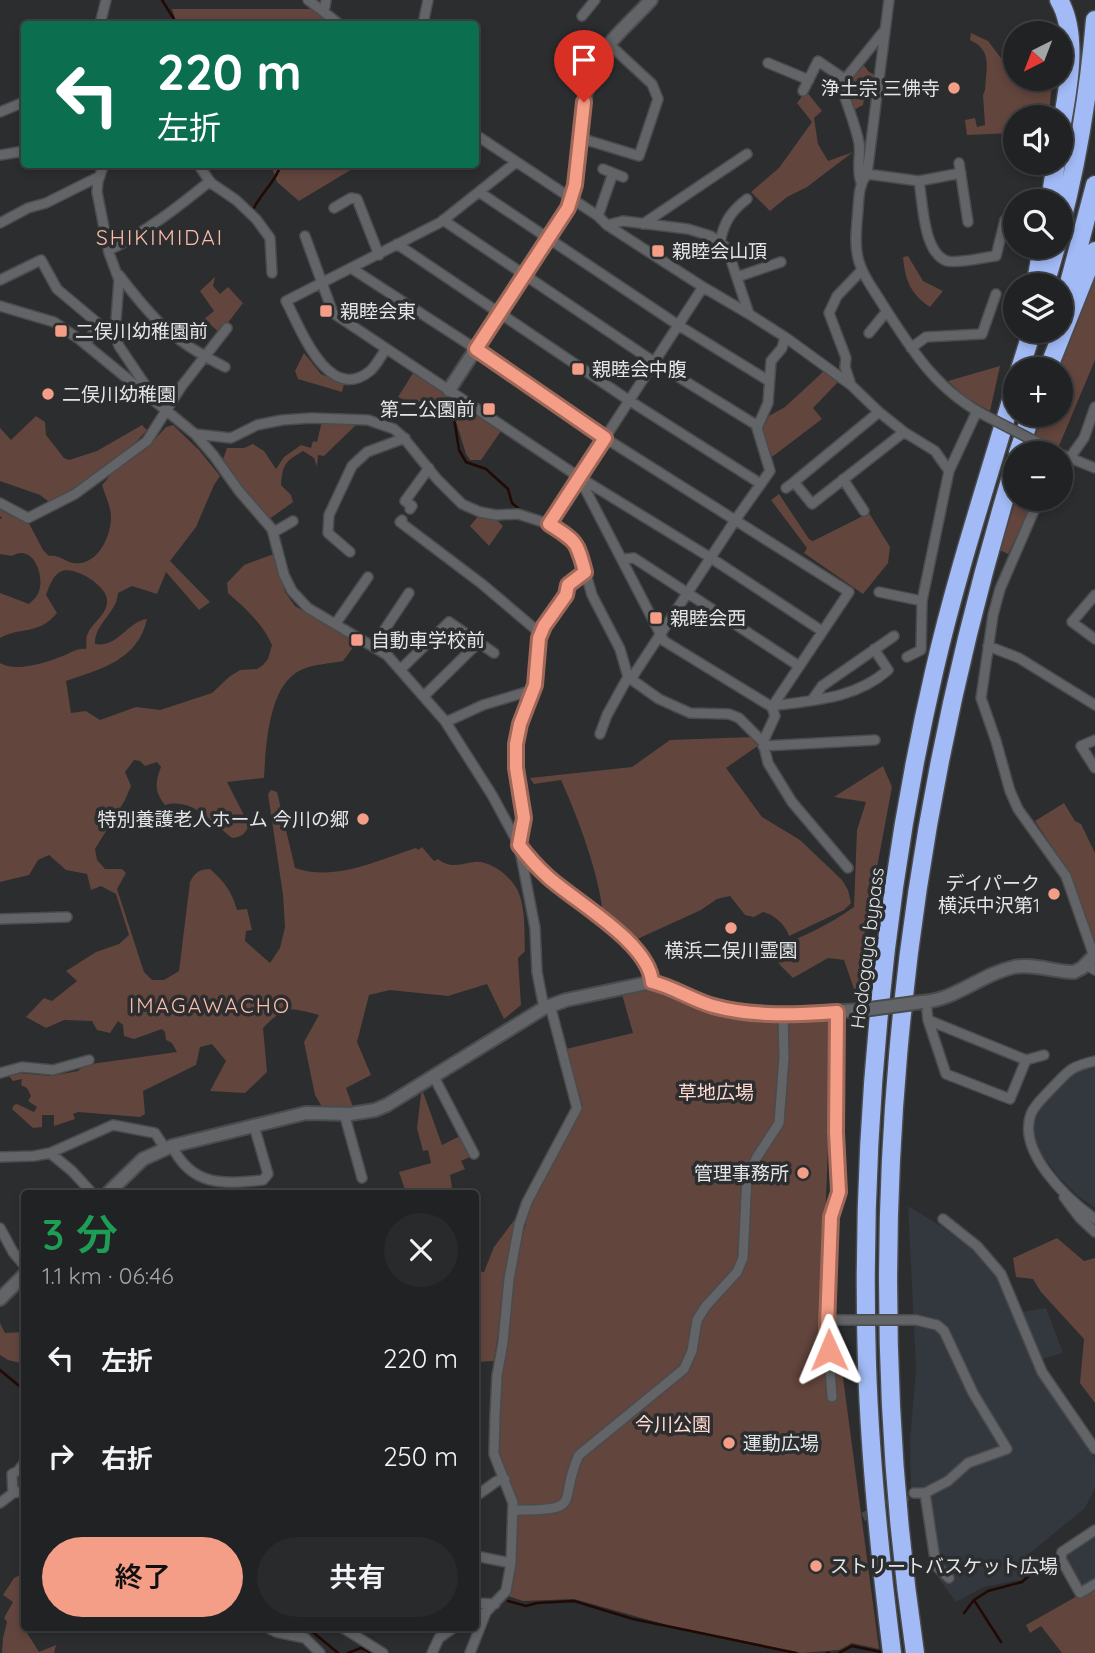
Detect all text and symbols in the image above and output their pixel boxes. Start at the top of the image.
north arrow [1003,21,1073,91]
map controls [1003,21,1073,511]
pin [554,30,614,102]
text: 220 m [157,41,302,102]
icon: arrive [565,41,603,79]
icon: left [42,49,133,140]
place label: 浄土宗 三佛寺 [821,76,940,100]
marker: 浄土宗 三佛寺 [946,80,962,96]
button: sound [1003,105,1073,175]
text: 左折 [157,107,221,147]
button: search [1003,189,1073,259]
district label: SHIKIMIDAI [96,224,224,250]
place label: 親睦会山頂 [672,239,767,263]
marker: 親睦会山頂 [650,243,666,259]
button: layers [1003,273,1073,343]
place label: 親睦会東 [340,299,416,323]
marker: 親睦会東 [318,303,334,319]
place label: 二俣川幼稚園前 [75,319,208,343]
marker: 二俣川幼稚園前 [53,323,69,339]
place label: 親睦会中腹 [592,357,687,381]
button: + [1003,357,1073,427]
marker: 親睦会中腹 [570,361,586,377]
place label: 二俣川幼稚園 [62,382,176,406]
marker: 二俣川幼稚園 [40,386,56,402]
place label: 第二公園前 [380,397,475,421]
marker: 第二公園前 [481,401,497,417]
button: − [1003,441,1073,511]
place label: 親睦会西 [670,606,746,630]
marker: 親睦会西 [648,610,664,626]
place label: 自動車学校前 [371,628,485,652]
marker: 自動車学校前 [349,632,365,648]
place label: 特別養護老人ホーム 今川の郷 [97,807,349,831]
marker: 特別養護老人ホーム 今川の郷 [355,811,371,827]
street label: Hodogaya bypass [845,866,889,1030]
place label: デイパーク 横浜中沢第1 [938,871,1040,917]
marker: デイパーク 横浜中沢第1 [1046,886,1062,902]
marker: 横浜二俣川霊園 [723,920,739,936]
place label: 横浜二俣川霊園 [664,938,798,962]
district label: IMAGAWACHO [129,992,291,1018]
park label: 草地広場 [678,1080,754,1104]
place label: 管理事務所 [694,1161,789,1185]
marker: 管理事務所 [795,1165,811,1181]
text: 3 分 [42,1208,118,1261]
button: close [384,1213,458,1287]
text: 1.1 km · 06:46 [42,1261,174,1290]
position arrow [792,1313,866,1387]
icon: left [42,1339,80,1377]
text: 220 m [383,1342,458,1375]
text: 左折 [101,1344,153,1377]
park label: 今川公園 [635,1412,711,1436]
place label: 運動広場 [743,1431,819,1455]
marker: 運動広場 [721,1435,737,1451]
icon: right [42,1437,80,1475]
text: 250 m [383,1440,458,1473]
text: 右折 [101,1442,153,1475]
button: 終了 [42,1537,243,1617]
button: 共有 [257,1537,458,1617]
place label: ストリートバスケット広場 [830,1554,1058,1578]
marker: ストリートバスケット広場 [808,1558,824,1574]

